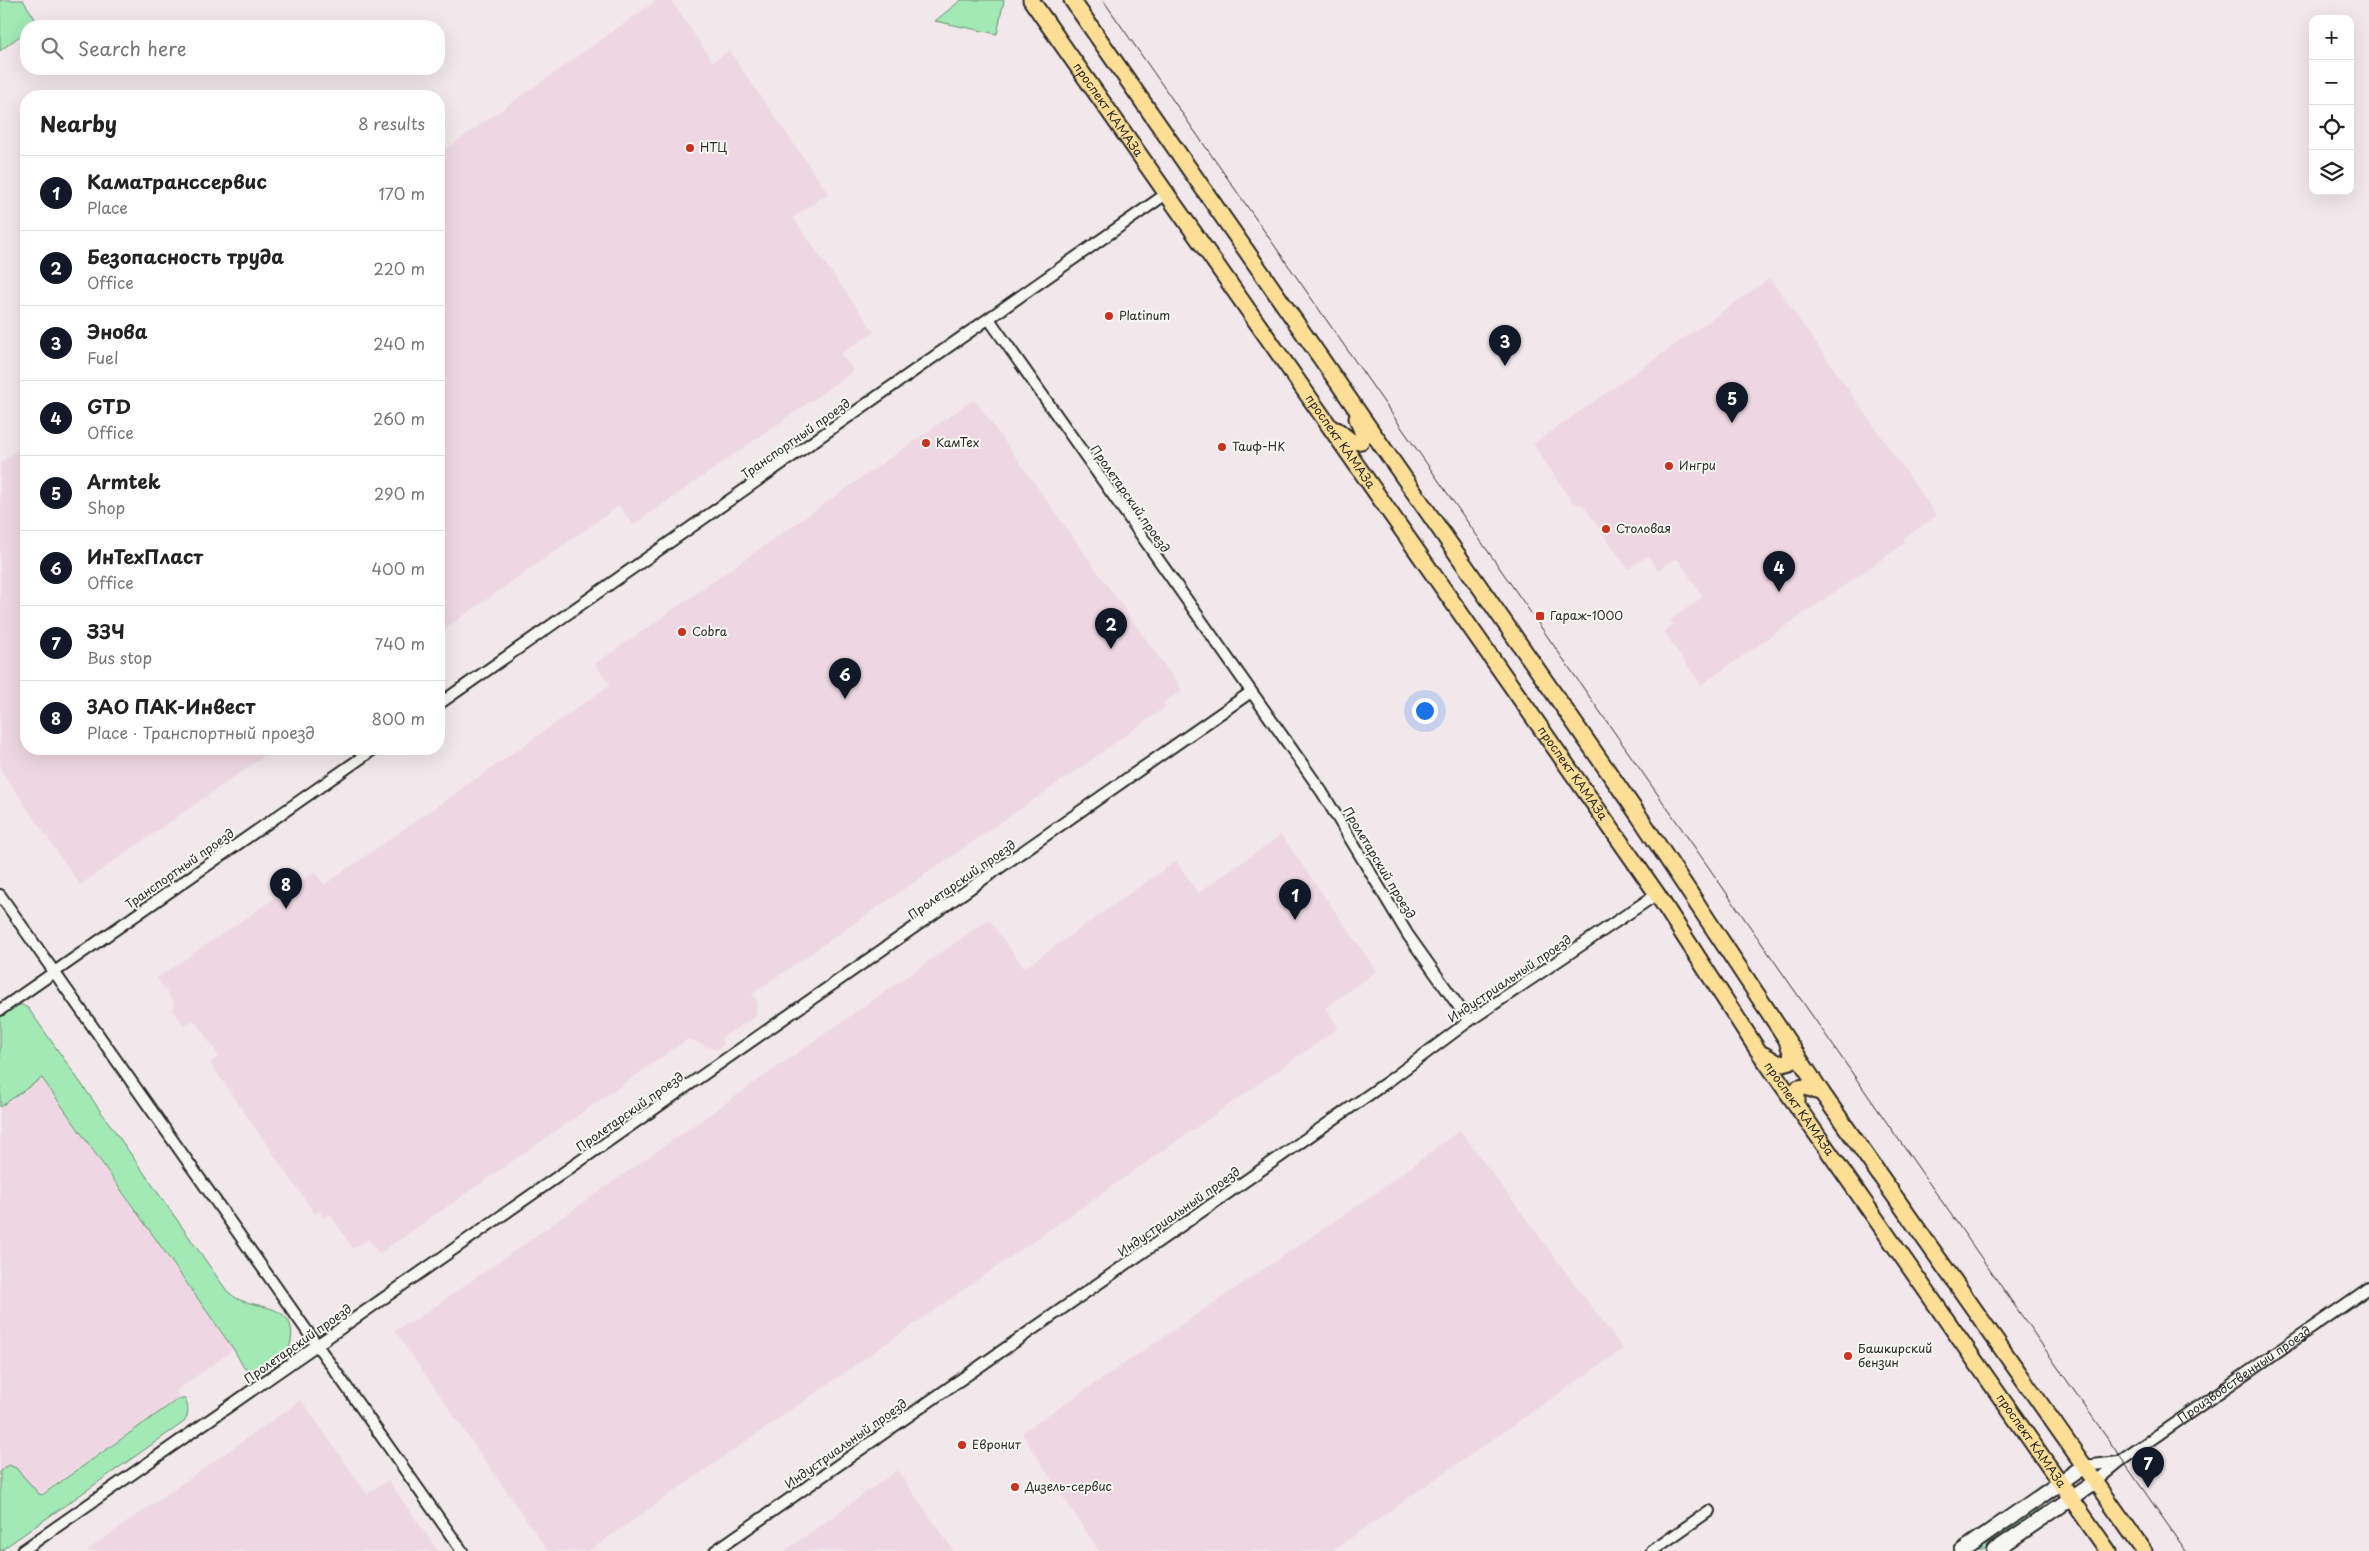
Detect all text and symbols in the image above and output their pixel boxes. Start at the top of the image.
map controls [2309,15,2354,195]
button: + [2309,15,2354,60]
search box [20,20,445,75]
icon: search [38,34,66,62]
text: Search here [78,34,187,62]
street label: проспект КАМАЗа [1069,59,1148,160]
button: − [2309,60,2354,105]
button: locate [2309,105,2354,150]
text: Nearby [40,107,117,139]
text: 8 results [358,111,425,135]
place label: НТЦ [700,138,727,156]
marker: НТЦ [684,142,696,154]
button: layers [2309,150,2354,195]
text: Каматранссервис [87,167,267,195]
text: 1 [52,181,60,205]
text: 170 m [379,181,425,205]
text: Place [87,195,128,219]
text: Безопасность труда [87,242,284,270]
text: 2 [50,256,62,280]
text: 220 m [374,256,425,280]
text: Office [87,270,134,294]
place label: Platinum [1119,306,1170,324]
marker: Platinum [1103,310,1115,322]
text: Энова [87,317,148,345]
pin: 3 [1489,325,1521,366]
text: 3 [51,331,61,355]
text: 240 m [373,331,425,355]
text: Fuel [87,345,118,369]
pin: 5 [1716,382,1748,423]
street label: проспект КАМАЗа [1302,390,1380,492]
text: GTD [87,392,131,420]
street label: Транспортный проезд [737,394,854,483]
text: 4 [51,406,61,430]
text: 260 m [373,406,425,430]
text: Office [87,420,134,444]
place label: КамТех [936,433,980,451]
marker: КамТех [920,437,932,449]
place label: Таиф-НК [1232,437,1285,455]
street label: Пролетарский проезд [1087,441,1175,556]
marker: Таиф-НК [1216,441,1228,453]
place label: Ингри [1679,456,1716,474]
marker: Ингри [1663,460,1675,472]
text: Armtek [87,467,161,495]
text: 5 [51,481,61,505]
text: 290 m [374,481,425,505]
text: Shop [87,495,125,519]
place label: Столовая [1616,519,1671,537]
marker: Столовая [1600,523,1612,535]
text: ИнТехПласт [87,542,203,570]
pin: 4 [1763,551,1795,592]
text: 6 [50,556,62,580]
text: 400 m [372,556,425,580]
text: Office [87,570,134,594]
place label: Гараж-1000 [1550,606,1623,624]
pin: 2 [1095,608,1127,649]
marker: Гараж-1000 [1534,610,1546,622]
text: ЗЗЧ [87,617,125,645]
place label: Cobra [692,622,728,640]
marker: Cobra [676,626,688,638]
text: 7 [51,631,61,655]
text: 740 m [375,631,425,655]
text: Bus stop [87,645,152,669]
pin: 6 [829,658,861,699]
text: ЗАО ПАК-Инвест [87,692,255,720]
your location [1412,698,1438,724]
text: 8 [51,706,61,730]
text: 800 m [372,706,425,730]
text: Place · Транспортный проезд [87,720,315,744]
street label: проспект КАМАЗа [1534,722,1613,824]
street label: Пролетарский проезд [1339,803,1420,922]
street label: Транспортный проезд [121,824,238,913]
street label: Пролетарский проезд [904,835,1019,923]
pin: 8 [270,868,302,909]
pin: 1 [1279,879,1311,920]
street label: Индустриальный проезд [1444,930,1575,1026]
street label: проспект КАМАЗа [1761,1058,1839,1159]
street label: Пролетарский проезд [572,1067,687,1155]
street label: Индустриальный проезд [1114,1162,1243,1260]
street label: Пролетарский проезд [240,1299,355,1387]
street label: Производственный проезд [2174,1321,2314,1427]
place label: Башкирский бензин [1858,1339,1932,1371]
marker: Башкирский бензин [1842,1350,1854,1362]
street label: проспект КАМАЗа [1993,1390,2071,1491]
street label: Индустриальный проезд [781,1394,910,1492]
place label: Евронит [972,1435,1022,1453]
marker: Евронит [956,1439,968,1451]
pin: 7 [2132,1447,2164,1488]
place label: Дизель-сервис [1024,1477,1112,1495]
marker: Дизель-сервис [1009,1481,1021,1493]

